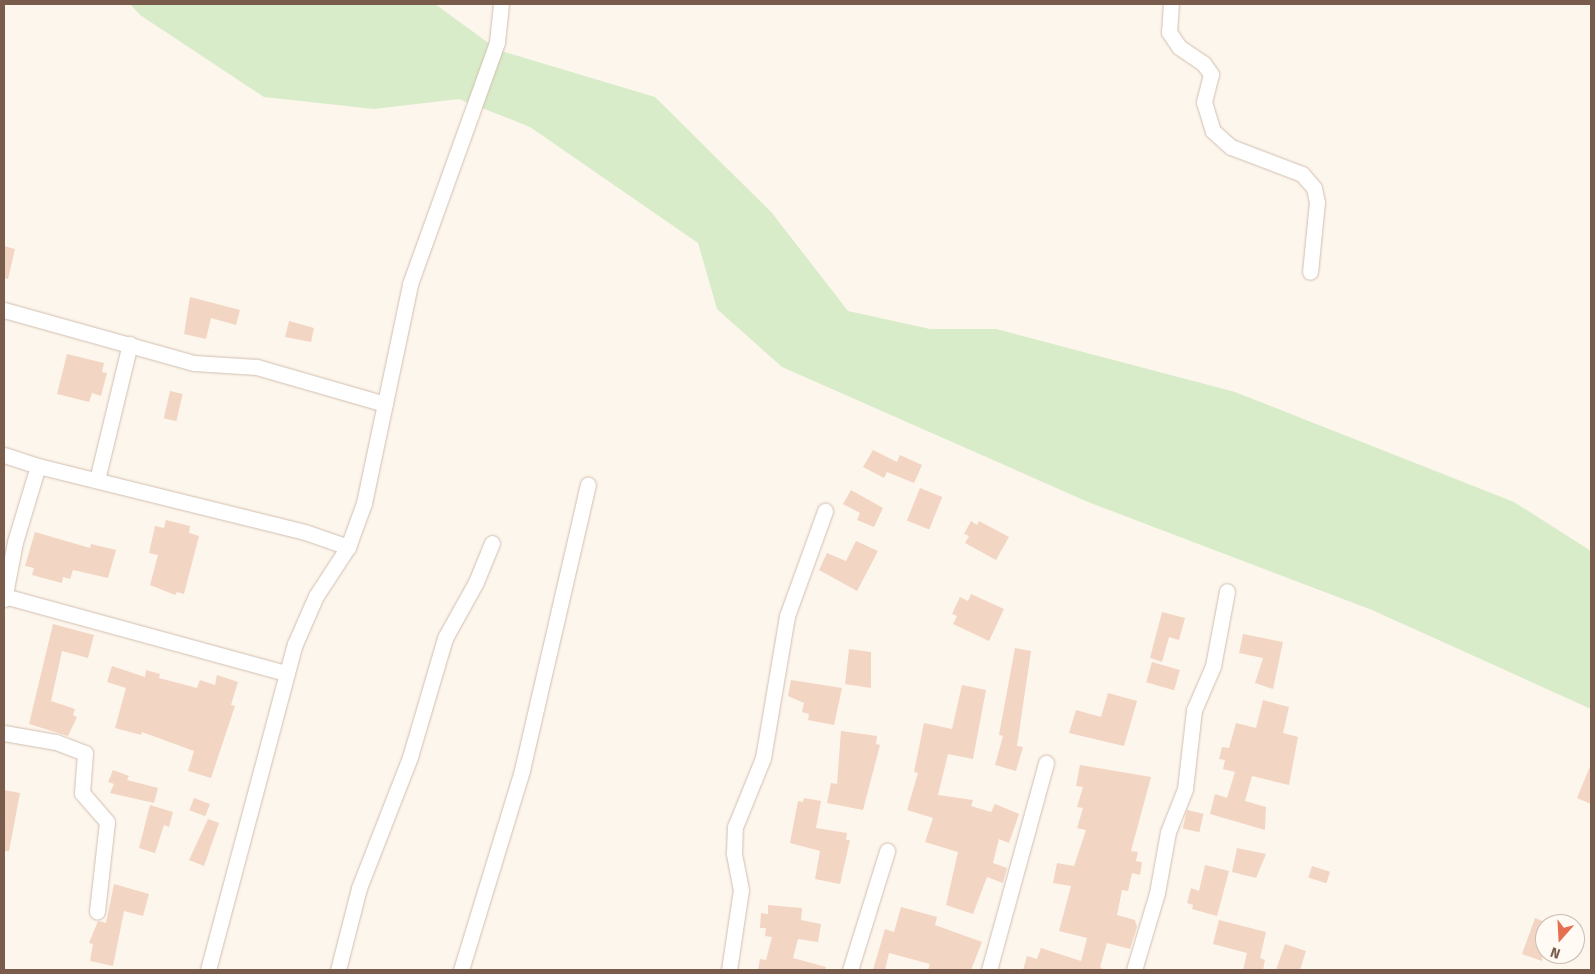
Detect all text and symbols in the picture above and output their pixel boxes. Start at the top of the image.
north arrow [1535,914,1585,964]
text: N [1548,943,1562,962]

